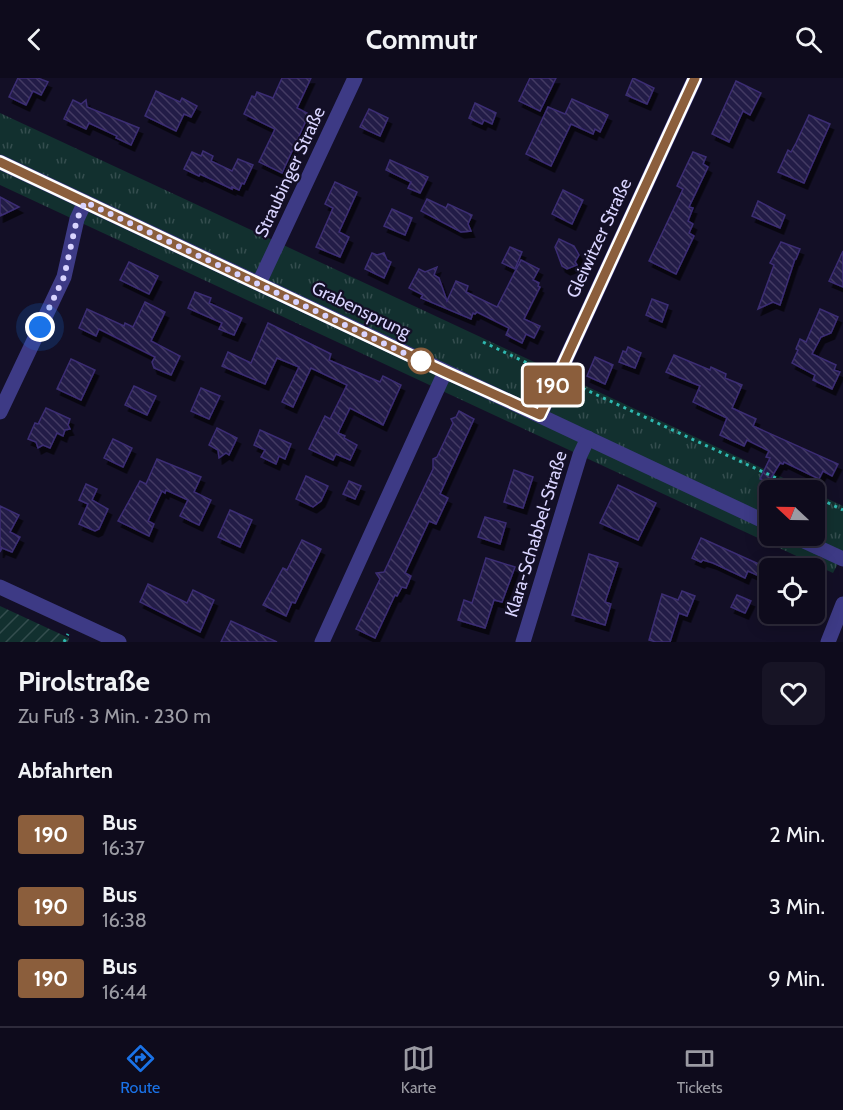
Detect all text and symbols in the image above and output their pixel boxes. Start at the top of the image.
icon: back [18,23,51,56]
text: Commutr [366,23,477,56]
icon: search [792,23,825,56]
street label: Straubinger Straße [250,103,330,241]
street label: Gleiwitzer Straße [562,175,636,301]
street label: Grabensprung [308,277,415,344]
your location [25,312,55,342]
unlabelled marker [408,348,434,374]
line badge: 190 [518,366,588,404]
text: 190 [536,373,570,398]
street label: Klara-Schabbel-Straße [500,448,572,620]
north arrow [759,480,825,546]
map controls [759,480,825,624]
button: locate [759,558,825,624]
button: heart [762,662,825,725]
text: Pirolstraße [18,664,150,698]
text: Zu Fuß · 3 Min. · 230 m [18,704,211,728]
text: Abfahrten [18,757,113,784]
text: Bus [102,809,137,836]
text: 2 Min. [769,821,825,848]
text: 190 [34,822,68,847]
text: 16:37 [102,836,145,860]
text: Bus [102,881,137,908]
text: 3 Min. [769,893,825,920]
text: 190 [34,894,68,919]
text: 16:38 [102,908,147,932]
text: Bus [102,953,137,980]
text: 9 Min. [768,965,825,992]
text: 190 [34,966,68,991]
text: 16:44 [102,980,147,1004]
tab: Route [120,1042,160,1097]
tab: Karte [401,1042,436,1097]
tab: Tickets [677,1042,723,1097]

